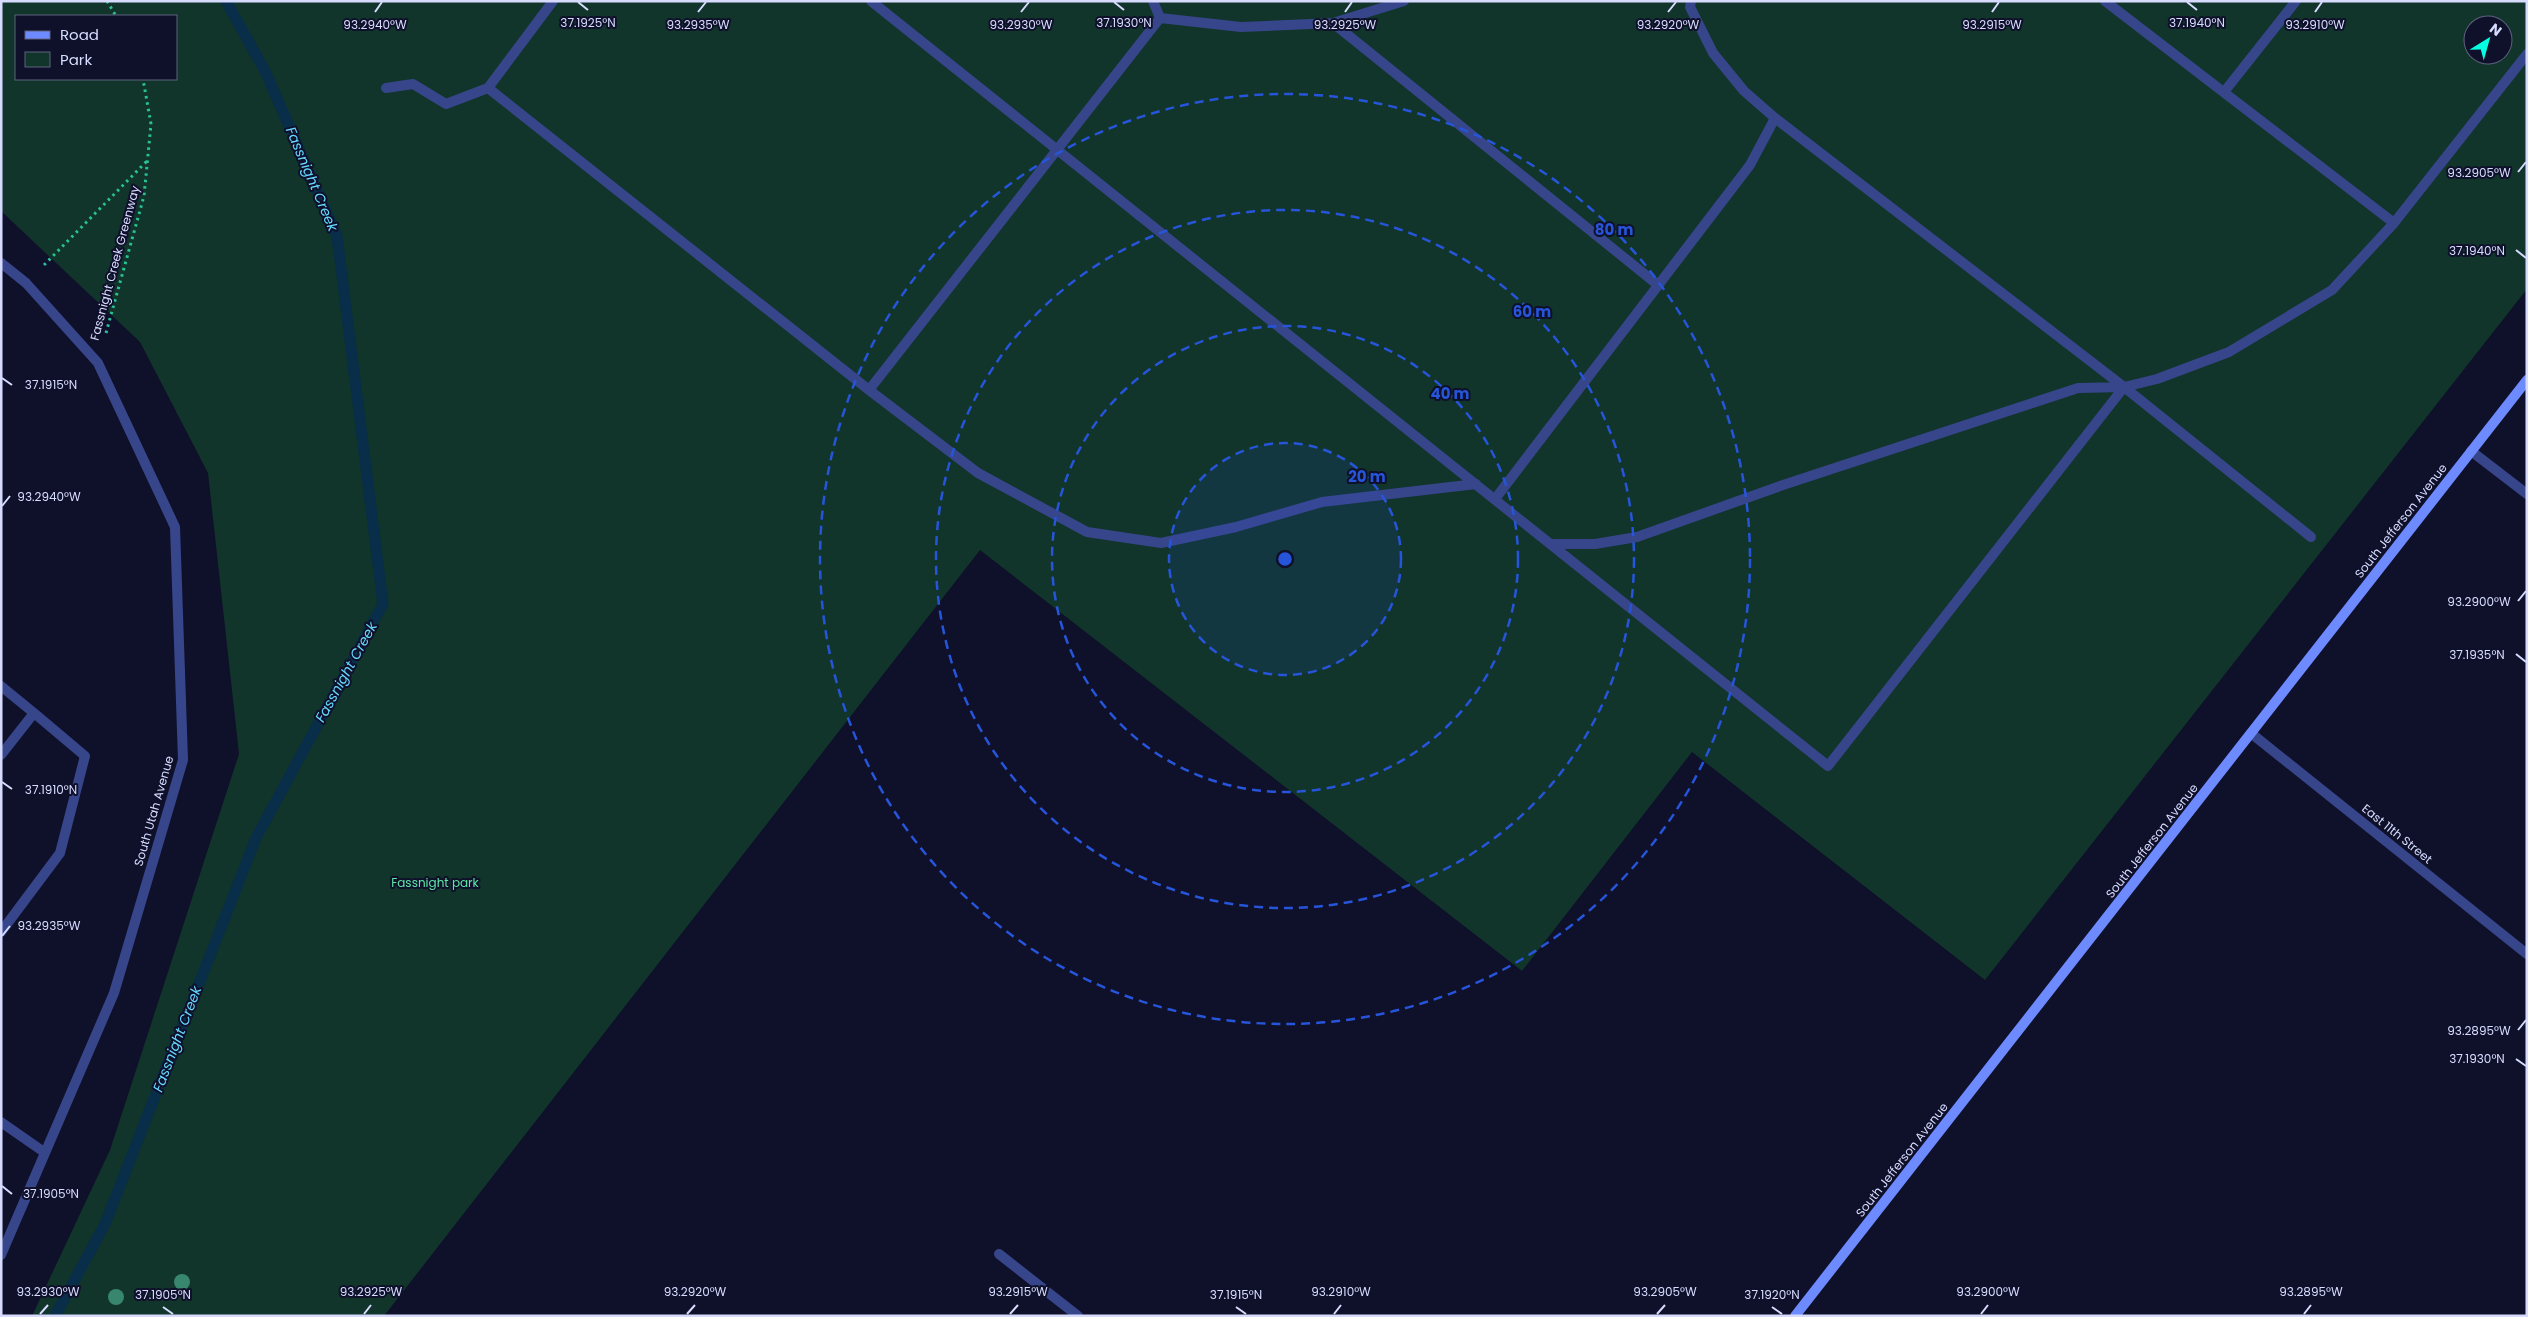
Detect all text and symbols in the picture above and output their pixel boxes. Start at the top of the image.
text: 37.1925°N [560,14,616,31]
text: 37.1930°N [1096,14,1152,31]
text: 37.1940°N [2169,14,2225,31]
legend [15,15,178,80]
north arrow [2463,15,2513,65]
text: 93.2940°W [343,16,407,33]
text: 93.2935°W [667,16,730,33]
text: 93.2930°W [990,16,1053,33]
text: 93.2925°W [1314,16,1377,33]
text: 93.2920°W [1637,16,1700,33]
text: 93.2915°W [1962,16,2022,33]
text: 93.2910°W [2285,16,2345,33]
text: N [2486,18,2506,41]
text: Road [60,24,99,45]
text: Park [60,49,92,70]
water label: Fassnight Creek [281,124,343,235]
text: 93.2905°W [2447,164,2511,181]
street label: Fassnight Creek Greenway [86,183,143,342]
text: 80 m [1595,219,1633,240]
text: 37.1940°N [2449,242,2505,259]
text: 60 m [1513,301,1551,322]
text: 37.1915°N [25,376,77,393]
text: 40 m [1430,383,1470,404]
street label: South Jefferson Avenue [2350,460,2451,582]
text: 20 m [1348,466,1386,487]
text: 93.2940°W [17,488,81,505]
centre of rings [1276,550,1294,568]
text: 93.2900°W [2447,593,2511,610]
water label: Fassnight Creek [310,618,382,726]
text: 37.1935°N [2449,646,2505,663]
street label: South Utah Avenue [130,754,177,868]
street label: South Jefferson Avenue [2101,780,2202,902]
text: 37.1910°N [25,781,77,798]
street label: East 11th Street [2358,800,2436,867]
park label: Fassnight park [391,874,480,891]
text: 93.2935°W [18,917,81,934]
water label: Fassnight Creek [148,982,207,1095]
text: 93.2895°W [2447,1022,2511,1039]
text: 37.1930°N [2449,1050,2505,1067]
street label: South Jefferson Avenue [1851,1099,1952,1221]
text: 37.1905°N [23,1185,79,1202]
text: 93.2930°W [17,1283,80,1300]
text: 93.2925°W [340,1283,403,1300]
text: 93.2920°W [664,1283,727,1300]
text: 93.2915°W [988,1283,1048,1300]
text: 93.2910°W [1311,1283,1371,1300]
text: 93.2905°W [1633,1283,1697,1300]
text: 93.2900°W [1956,1283,2020,1300]
text: 93.2895°W [2279,1283,2343,1300]
text: 37.1905°N [135,1286,191,1303]
text: 37.1915°N [1210,1286,1262,1303]
text: 37.1920°N [1744,1286,1800,1303]

